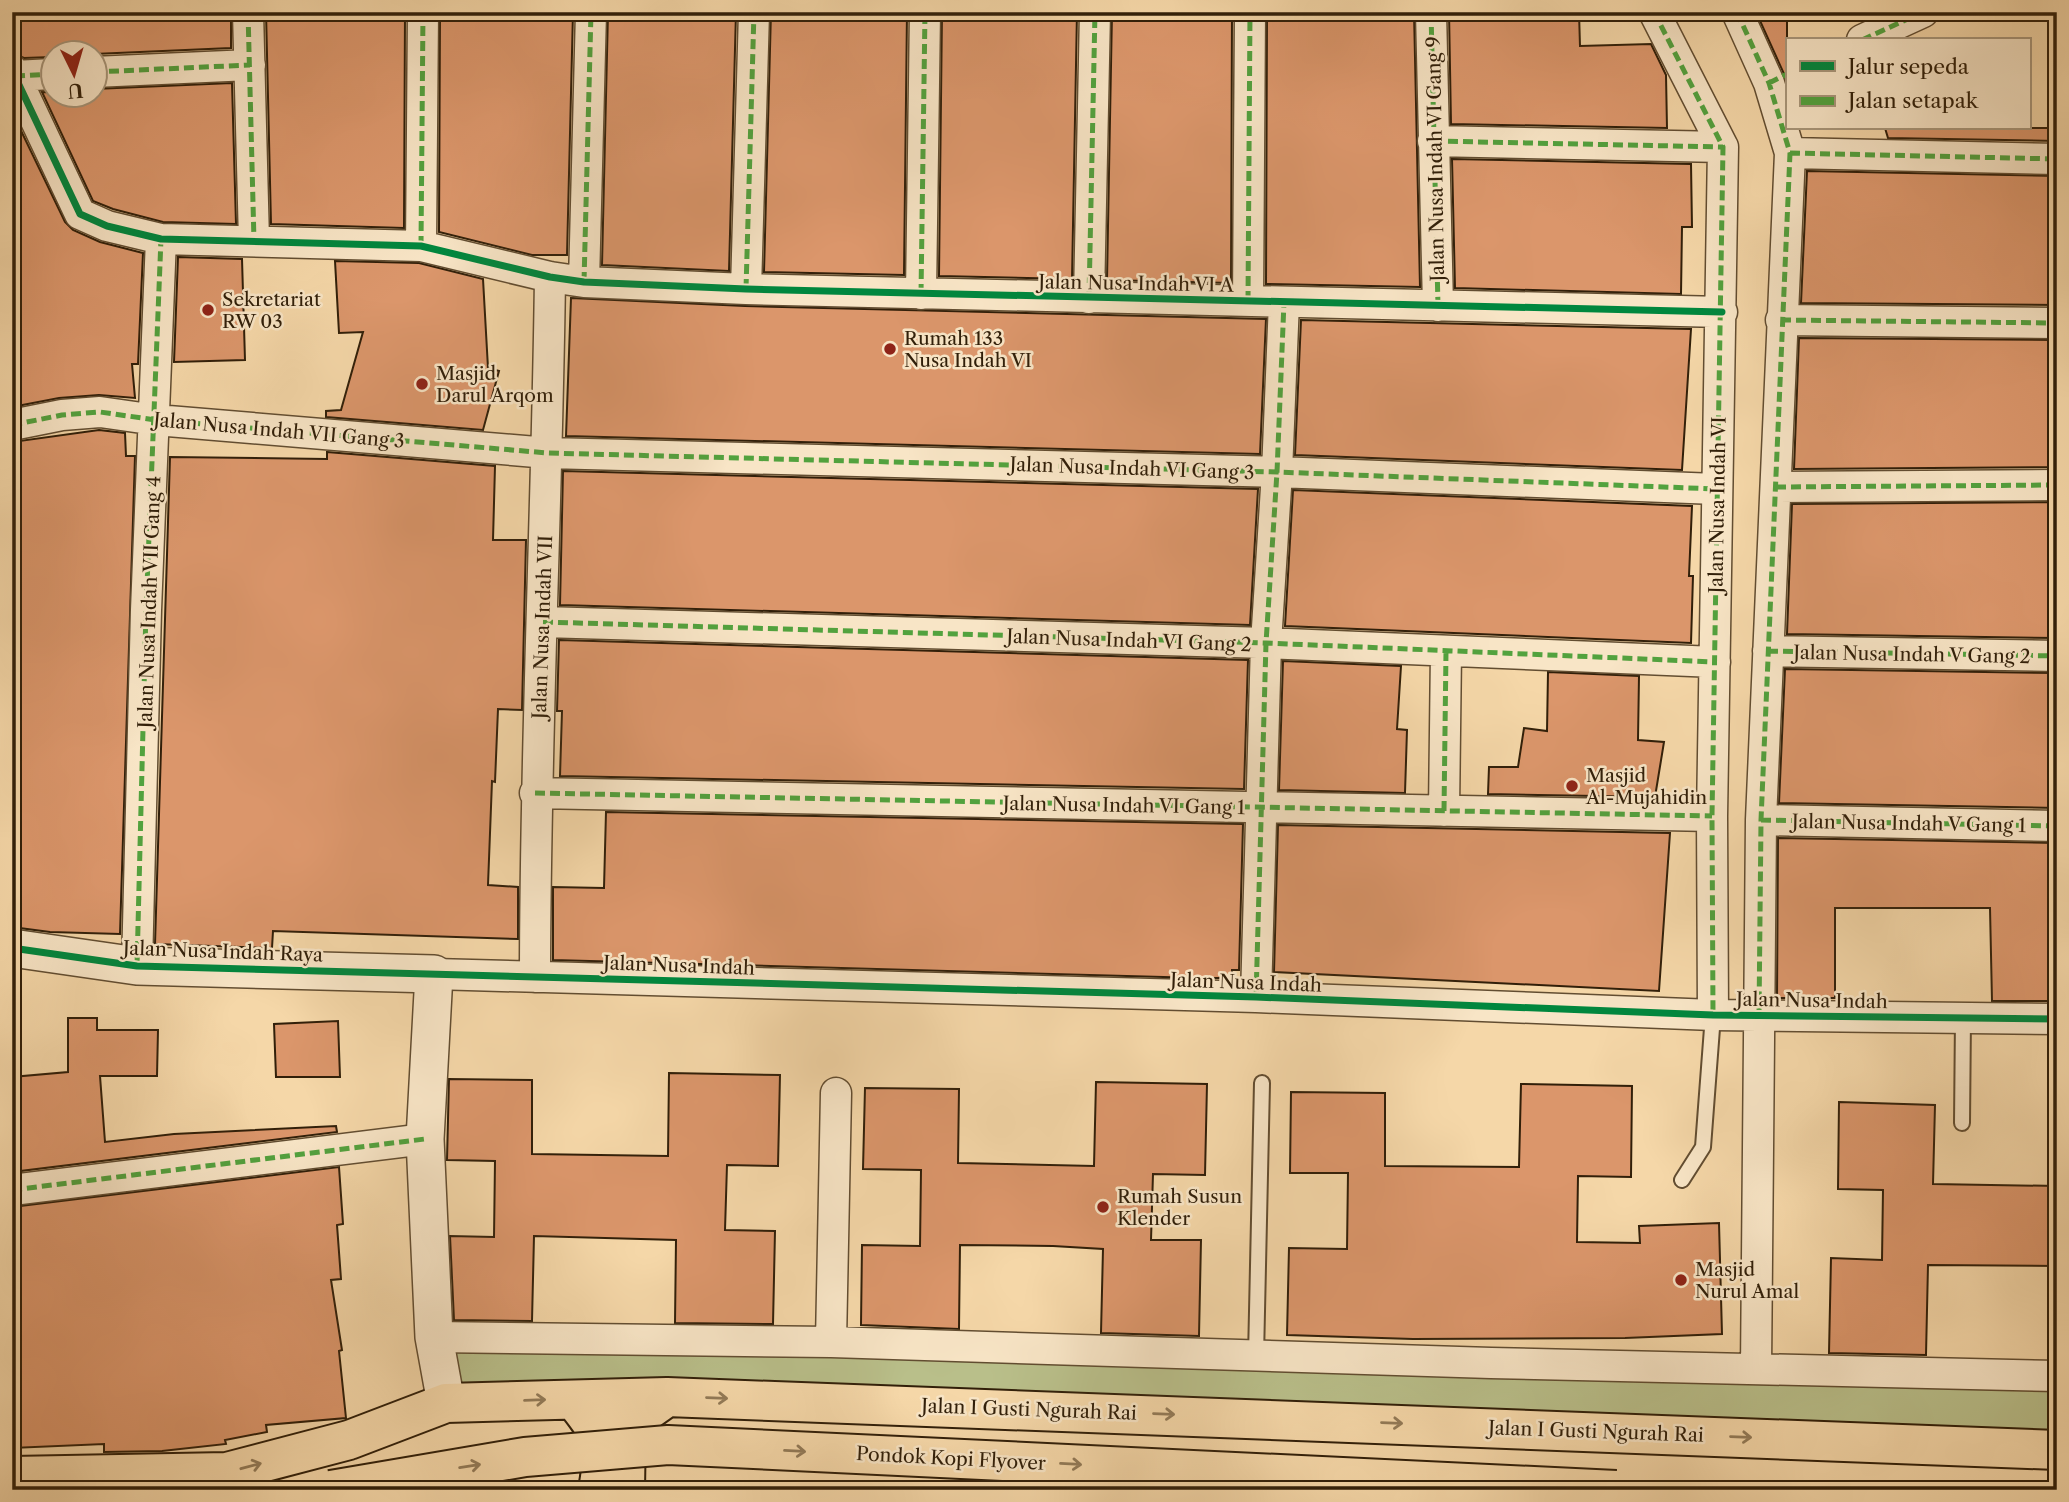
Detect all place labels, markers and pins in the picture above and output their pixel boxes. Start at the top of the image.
place label: Sekretariat RW 03 [222,288,321,333]
marker: Sekretariat RW 03 [200,302,216,318]
place label: Rumah 133 Nusa Indah VI [904,327,1032,372]
marker: Rumah 133 Nusa Indah VI [882,341,898,357]
place label: Masjid Darul Arqom [436,362,554,407]
marker: Masjid Darul Arqom [414,376,430,392]
place label: Masjid Al-Mujahidin [1585,764,1707,809]
marker: Masjid Al-Mujahidin [1564,778,1580,794]
place label: Rumah Susun Klender [1117,1185,1242,1230]
marker: Rumah Susun Klender [1095,1199,1111,1215]
place label: Masjid Nurul Amal [1695,1258,1799,1303]
marker: Masjid Nurul Amal [1673,1272,1689,1288]

